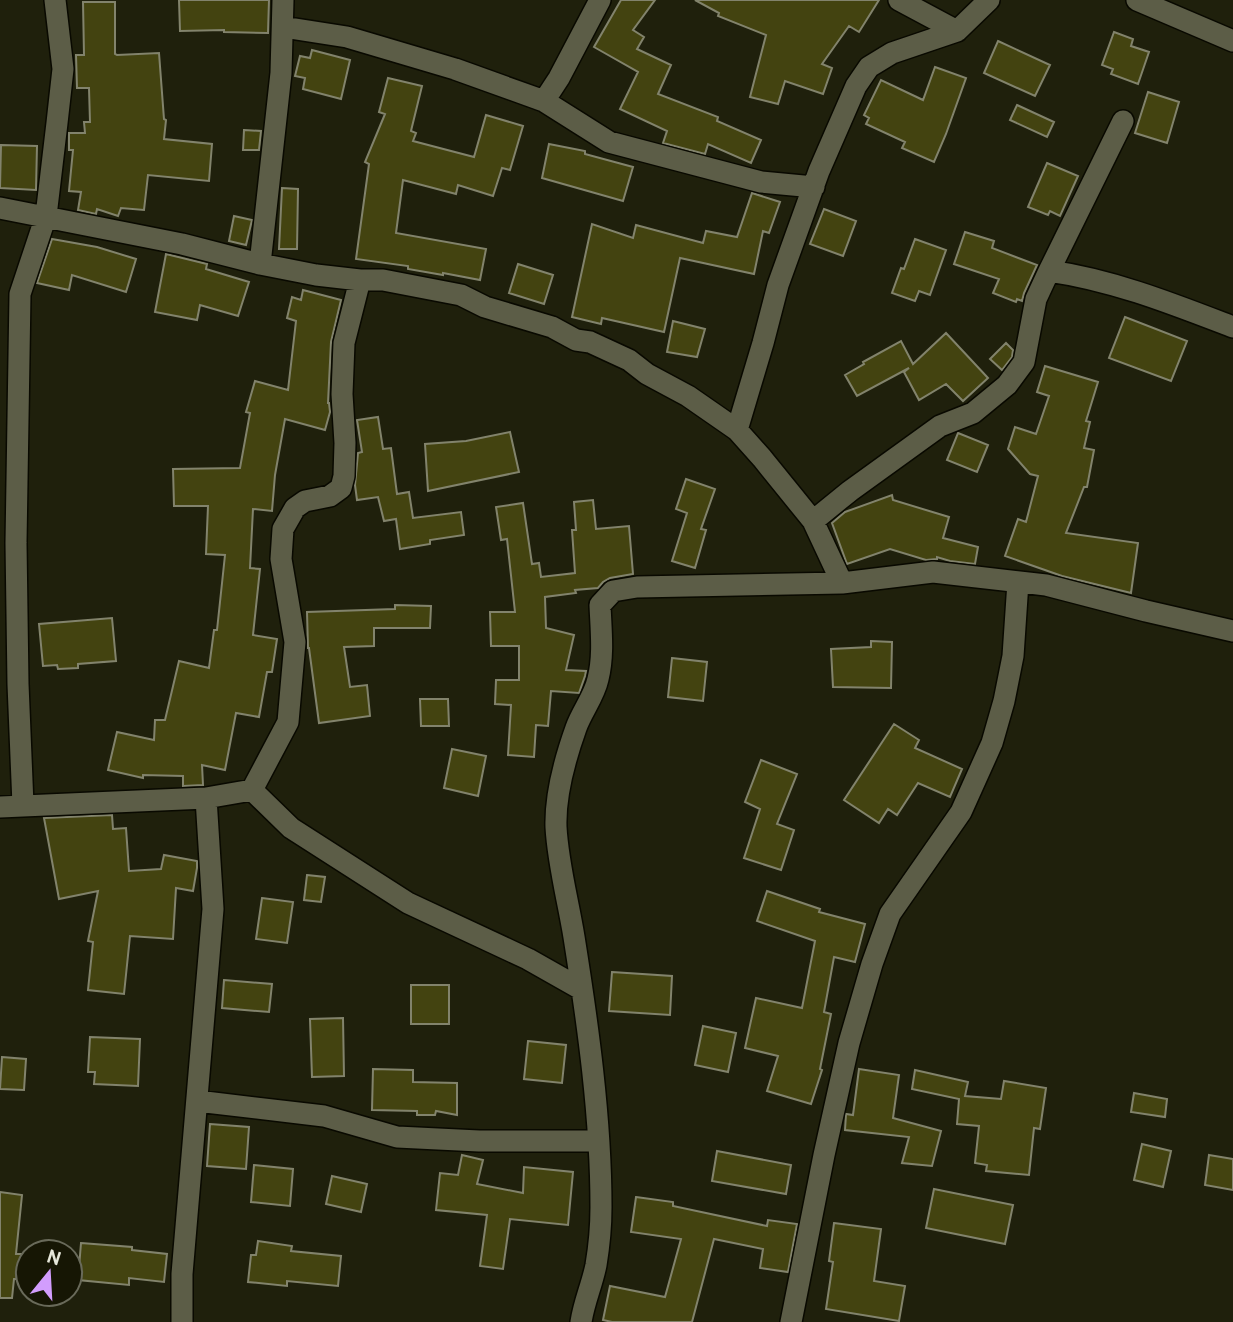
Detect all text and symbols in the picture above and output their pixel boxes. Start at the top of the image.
north arrow [14,1238,84,1308]
text: N [43,1245,64,1272]

